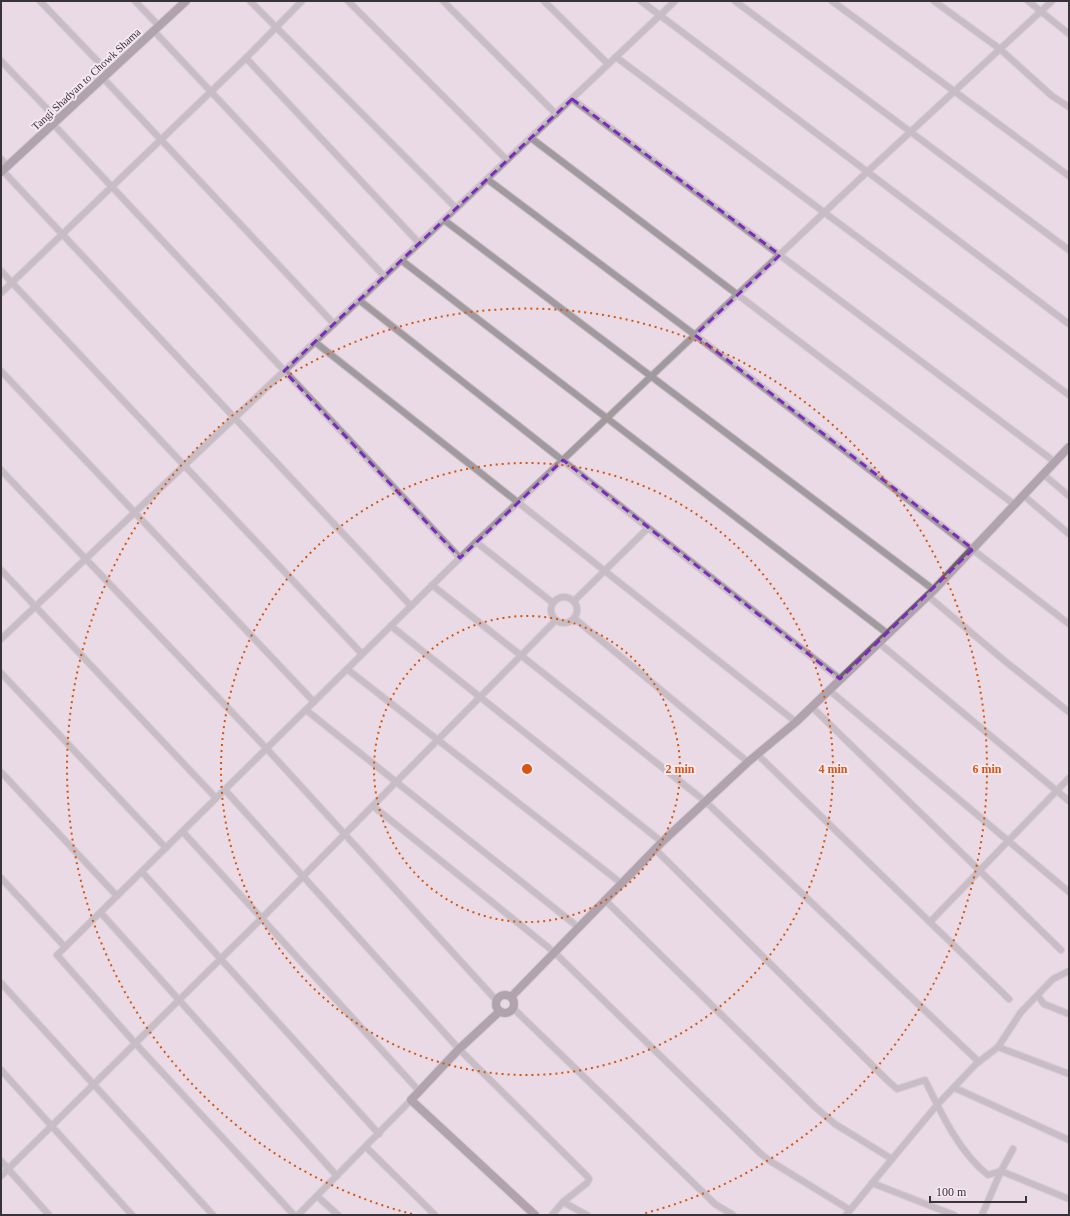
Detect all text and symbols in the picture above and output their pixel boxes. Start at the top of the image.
street label: Tangi Shadyan to Chowk Shama [29,25,143,133]
centre of rings [520,762,534,776]
text: 2 min [665,762,695,776]
text: 4 min [818,762,848,776]
text: 6 min [972,762,1002,776]
scale bar [930,1178,1026,1204]
text: 100 m [936,1185,967,1199]

